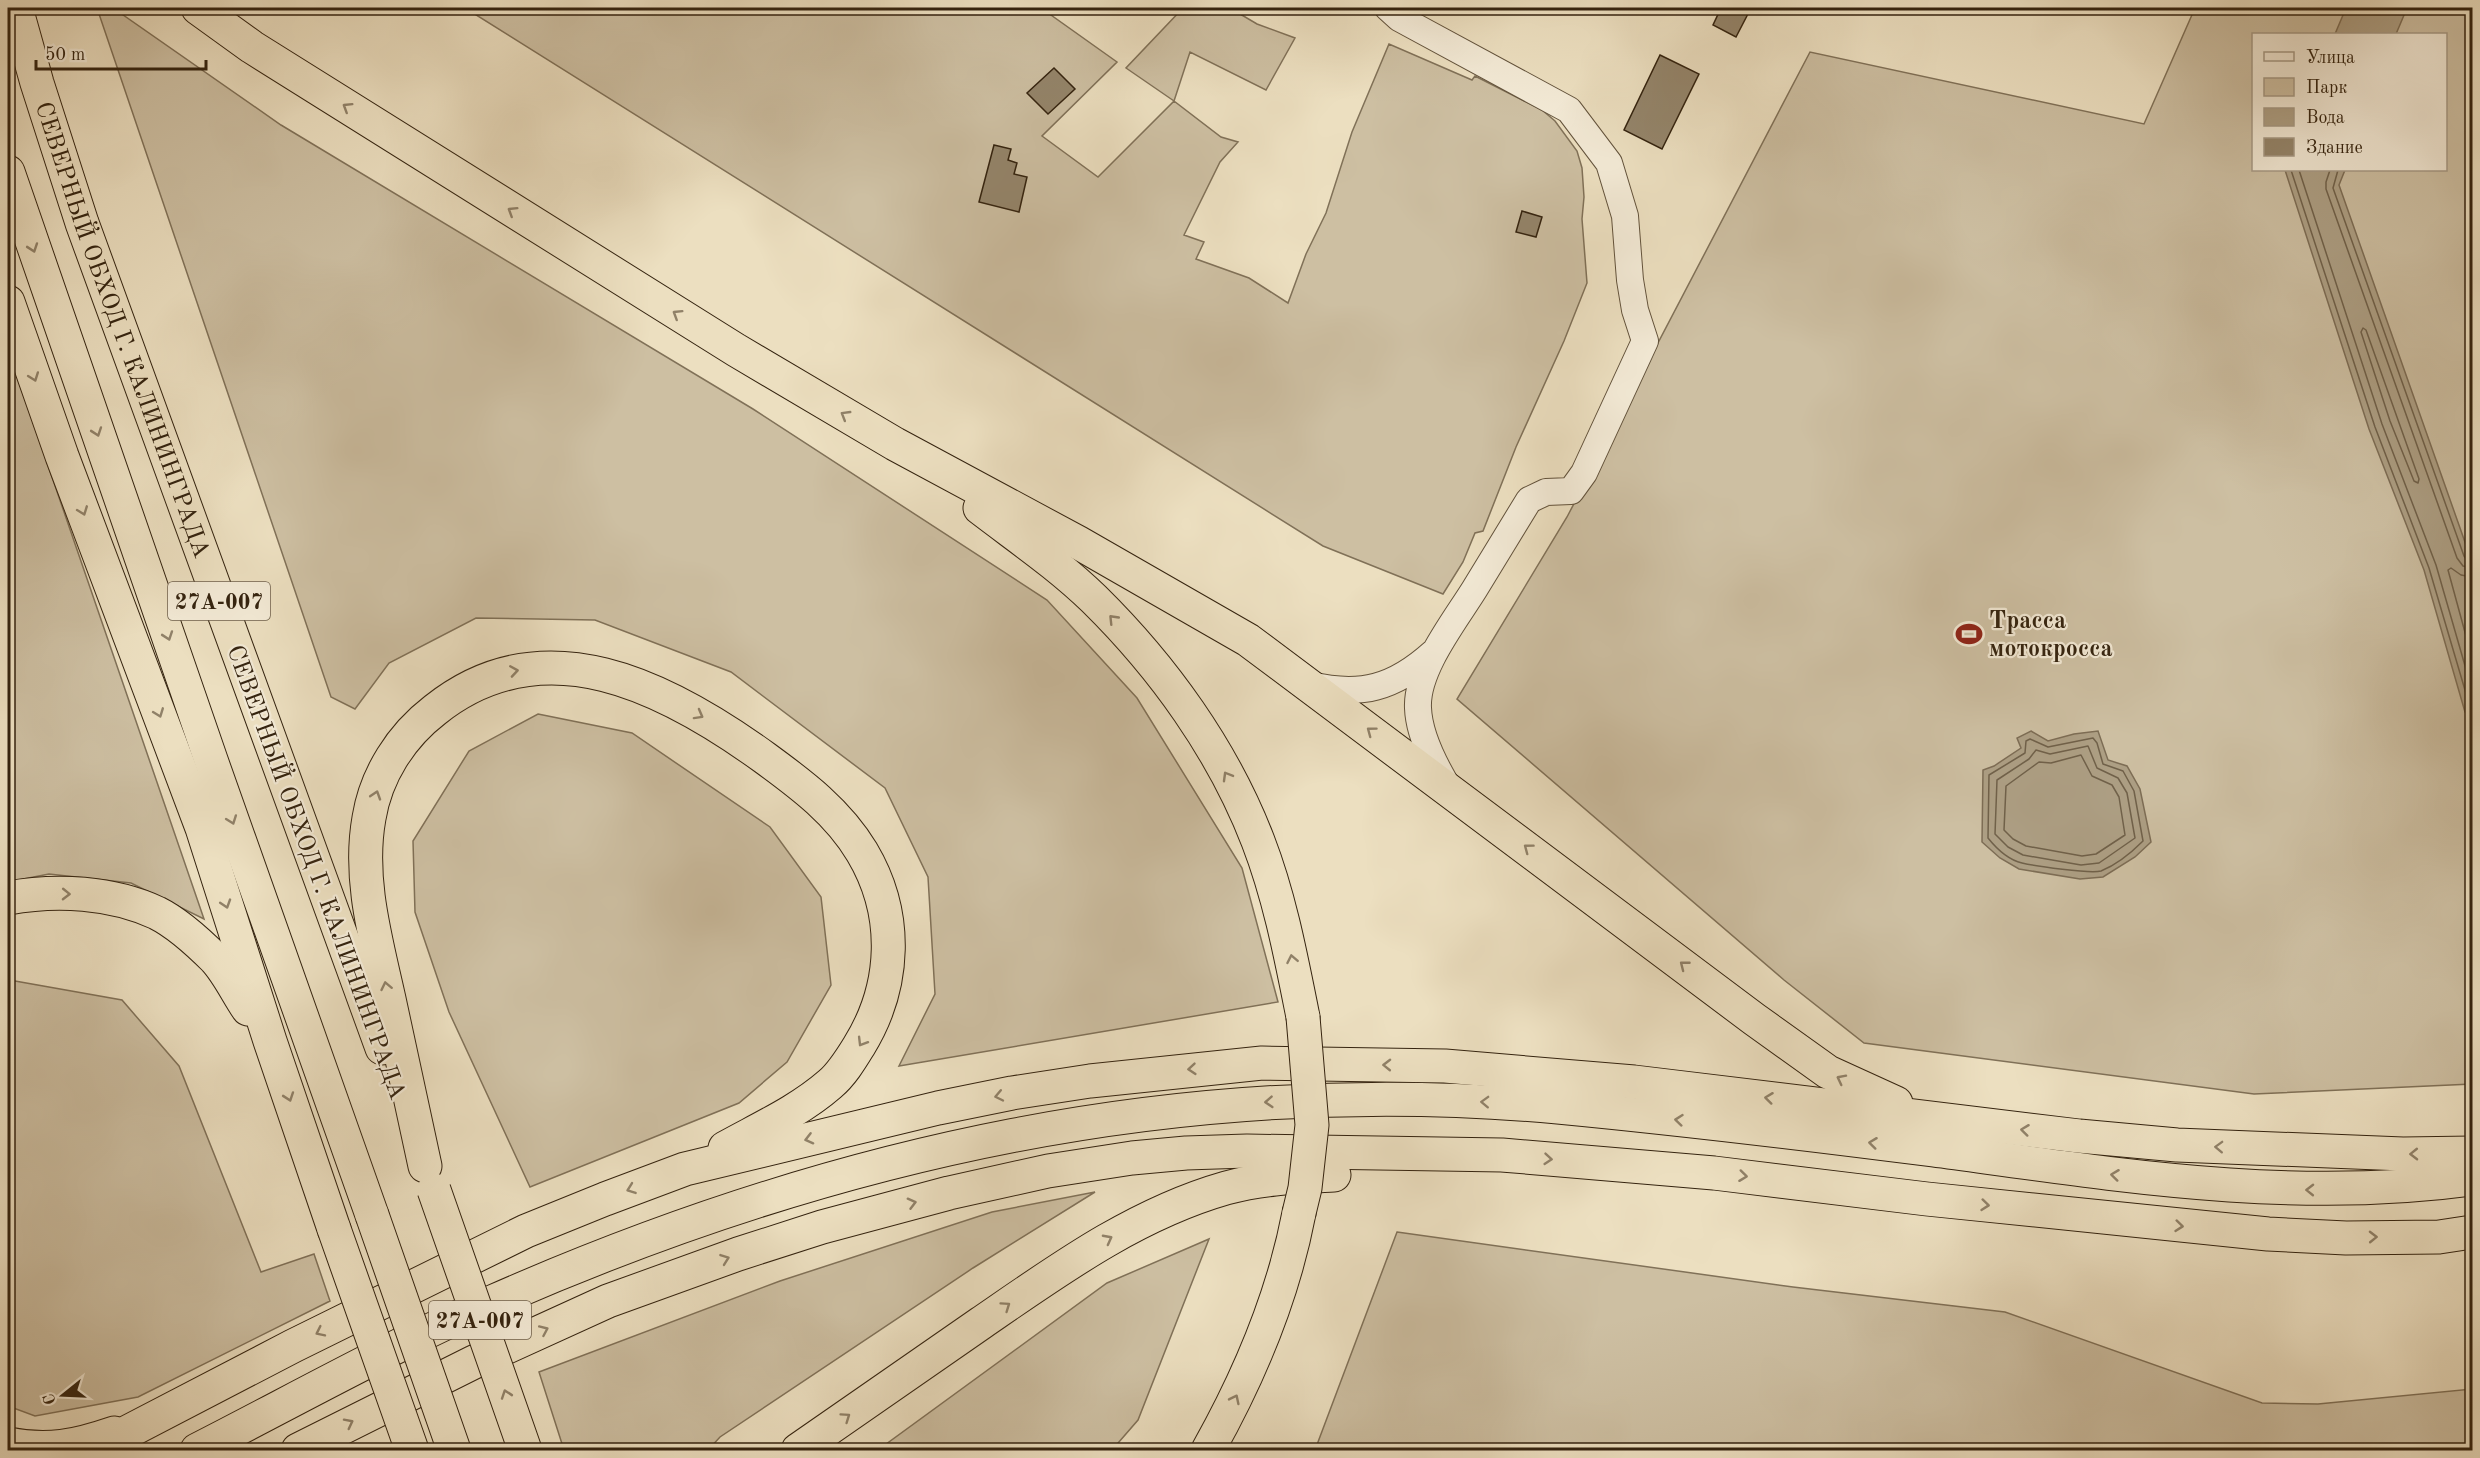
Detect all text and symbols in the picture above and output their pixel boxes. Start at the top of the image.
scale bar [36,33,206,71]
legend [2252,33,2447,171]
text: 50 m [45,46,85,64]
text: Улица [2306,49,2355,67]
text: Парк [2306,79,2347,97]
street label: СЕВЕРНЫЙ ОБХОД Г. КАЛИНИНГРАДА [30,99,213,561]
one-way arrow [343,102,353,114]
text: Вода [2306,109,2345,127]
text: Здание [2306,139,2363,157]
one-way arrow [508,207,519,218]
one-way arrow [25,242,38,252]
one-way arrow [673,311,684,322]
one-way arrow [27,371,40,382]
one-way arrow [841,410,851,422]
one-way arrow [89,426,102,437]
one-way arrow [75,505,88,516]
road number: 27А-007 [168,582,270,620]
place label: Трасса мотокросса [1989,610,2113,662]
one-way arrow [1110,615,1121,626]
sports icon: Трасса мотокросса [1954,619,1984,649]
one-way arrow [160,630,173,641]
street label: СЕВЕРНЫЙ ОБХОД Г. КАЛИНИНГРАДА [221,641,413,1103]
one-way arrow [510,666,519,678]
one-way arrow [151,707,164,718]
one-way arrow [693,708,703,720]
one-way arrow [1367,728,1378,739]
one-way arrow [1223,772,1234,782]
one-way arrow [369,790,381,801]
one-way arrow [225,814,238,825]
one-way arrow [1523,844,1534,855]
one-way arrow [61,888,70,900]
one-way arrow [219,898,231,909]
one-way arrow [1286,955,1299,965]
one-way arrow [1679,961,1690,972]
one-way arrow [380,981,393,991]
one-way arrow [858,1036,870,1046]
one-way arrow [1382,1059,1391,1071]
one-way arrow [1187,1063,1196,1076]
one-way arrow [1837,1075,1848,1086]
one-way arrow [994,1088,1004,1101]
one-way arrow [281,1091,294,1102]
one-way arrow [1764,1092,1774,1104]
one-way arrow [1264,1096,1273,1109]
one-way arrow [1480,1096,1489,1108]
one-way arrow [1674,1114,1684,1127]
one-way arrow [2020,1124,2030,1136]
one-way arrow [804,1132,814,1145]
one-way arrow [1868,1137,1877,1150]
one-way arrow [2215,1140,2224,1153]
one-way arrow [2410,1148,2419,1160]
one-way arrow [1544,1152,1553,1165]
one-way arrow [1738,1169,1747,1182]
one-way arrow [2111,1169,2120,1182]
one-way arrow [626,1182,636,1195]
one-way arrow [2305,1183,2314,1196]
one-way arrow [906,1198,917,1210]
one-way arrow [1980,1198,1989,1211]
one-way arrow [2174,1219,2183,1232]
one-way arrow [2369,1231,2378,1243]
one-way arrow [1102,1235,1113,1247]
one-way arrow [720,1253,730,1266]
road number: 27А-007 [429,1301,531,1339]
one-way arrow [999,1302,1010,1313]
one-way arrow [315,1325,326,1337]
one-way arrow [538,1325,549,1337]
north arrow [33,1365,93,1425]
one-way arrow [500,1389,513,1400]
text: С [41,1392,60,1407]
one-way arrow [1228,1394,1240,1405]
one-way arrow [839,1413,850,1424]
one-way arrow [343,1419,354,1431]

